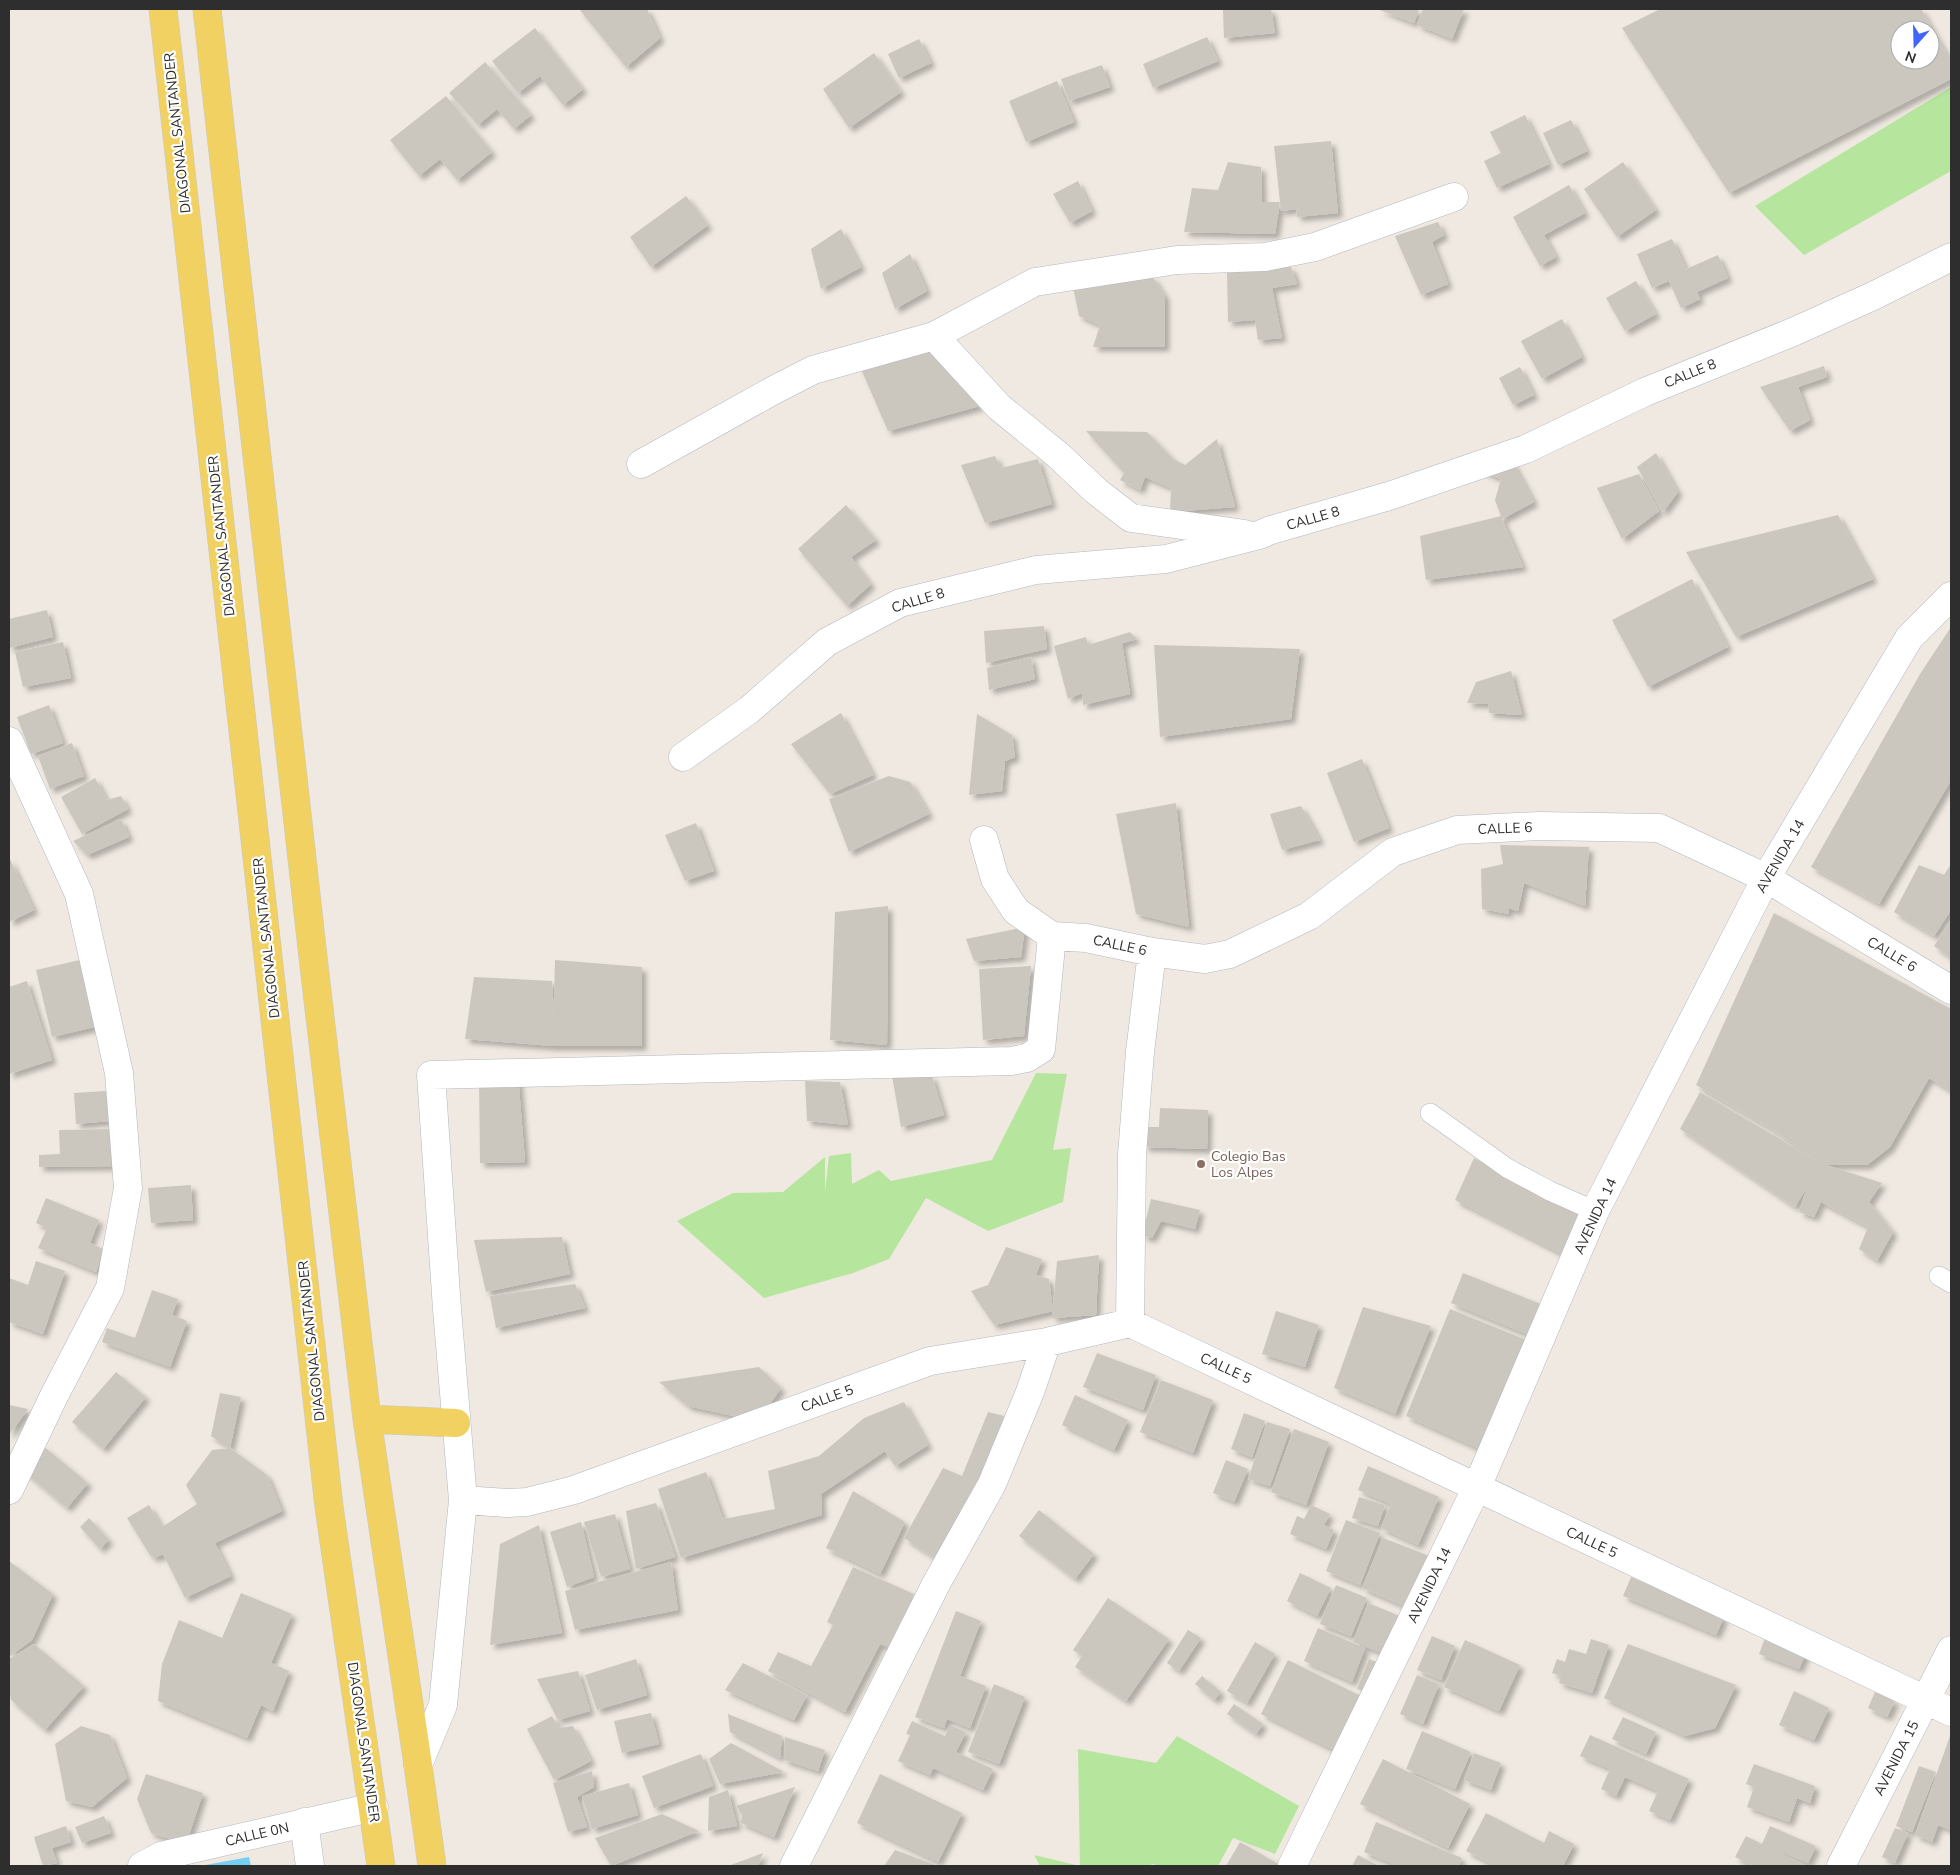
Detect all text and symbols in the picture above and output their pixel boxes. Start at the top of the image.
north arrow [1890,20,1940,70]
text: N [1903,46,1919,67]
street label: DIAGONAL SANTANDER [160,52,195,214]
street label: CALLE 8 [1661,354,1719,393]
street label: DIAGONAL SANTANDER [204,455,239,617]
street label: CALLE 8 [1284,502,1342,535]
street label: CALLE 8 [889,583,947,618]
street label: AVENIDA 14 [1752,816,1809,897]
street label: CALLE 6 [1477,818,1533,839]
street label: DIAGONAL SANTANDER [249,857,284,1019]
street label: CALLE 6 [1091,931,1149,960]
street label: CALLE 6 [1863,932,1920,977]
place label: Colegio Bas Los Alpes [1211,1147,1286,1182]
marker: Colegio Bas Los Alpes [1195,1158,1207,1170]
street label: AVENIDA 14 [1570,1175,1621,1257]
street label: DIAGONAL SANTANDER [294,1260,329,1422]
street label: CALLE 5 [1197,1348,1255,1389]
street label: CALLE 5 [798,1380,856,1417]
street label: CALLE 5 [1563,1522,1621,1563]
street label: AVENIDA 14 [1403,1544,1456,1626]
street label: DIAGONAL SANTANDER [343,1661,384,1823]
street label: AVENIDA 15 [1869,1717,1924,1799]
street label: CALLE 0N [223,1818,291,1851]

